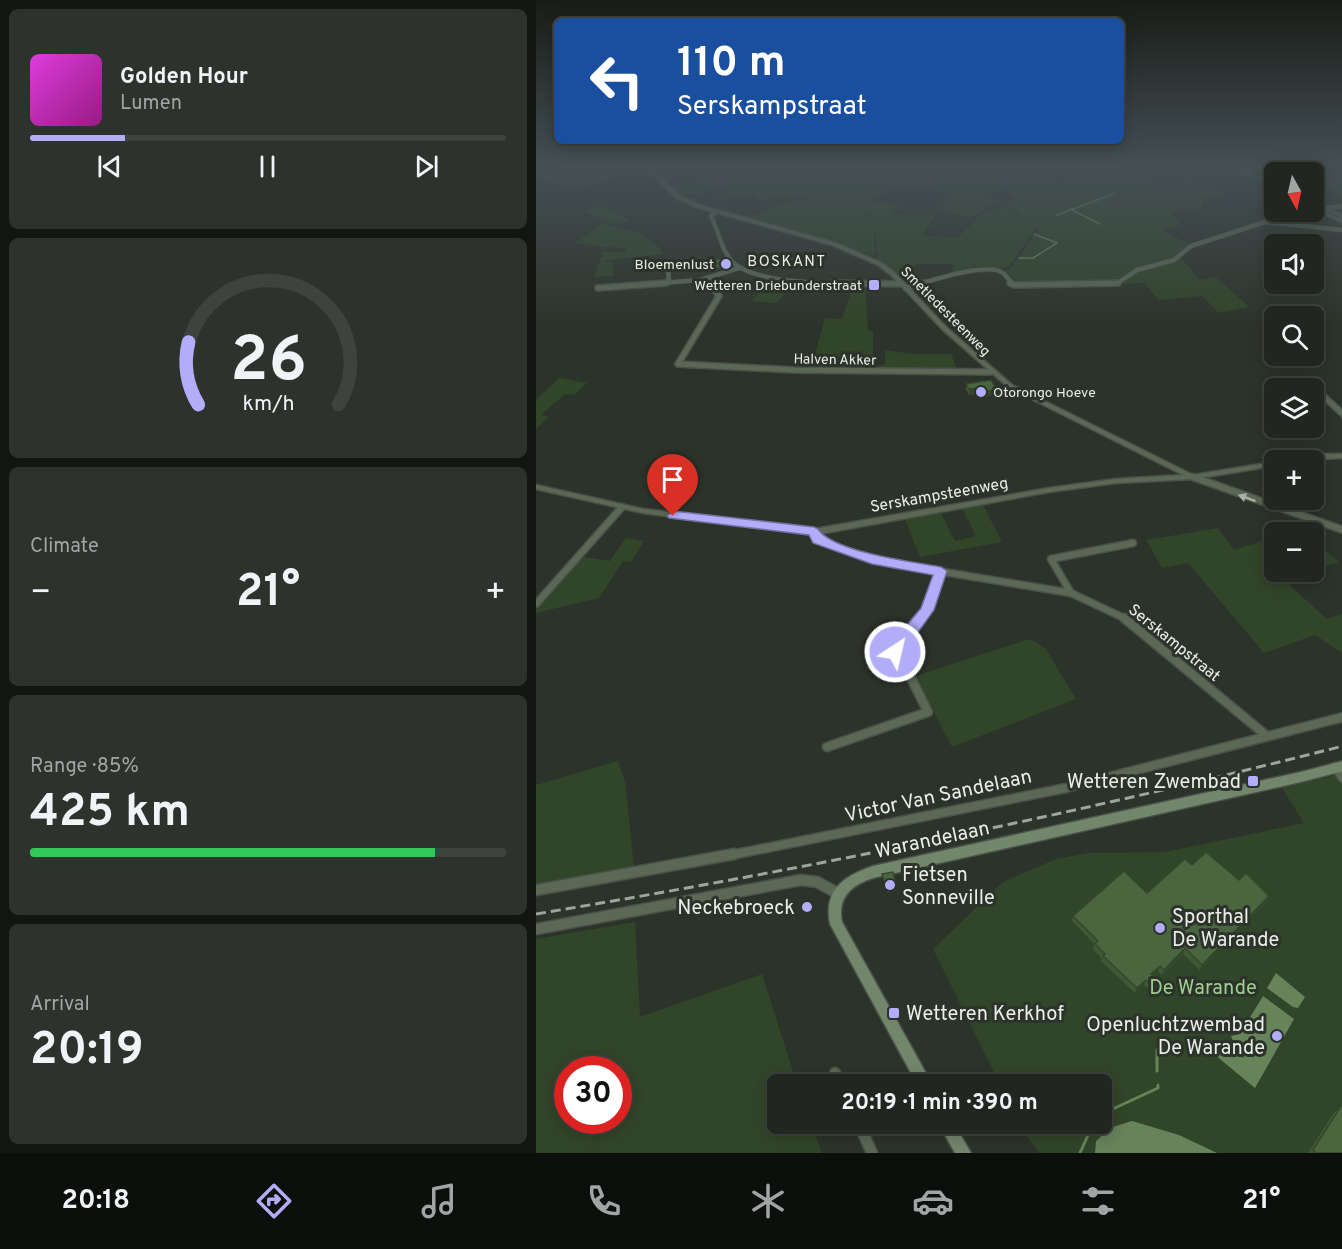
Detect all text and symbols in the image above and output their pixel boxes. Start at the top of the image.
text: 110 m [677,38,786,91]
icon: left [578,42,656,120]
text: Golden Hour [120,64,248,91]
text: Serskampstraat [677,90,867,124]
text: Lumen [120,91,182,117]
icon: previous [93,150,126,183]
icon: pause [251,150,284,183]
icon: next [410,150,443,183]
north arrow [1264,162,1324,222]
map controls [1264,162,1324,582]
button: sound [1264,234,1324,294]
district label: BOSKANT [747,253,827,272]
place label: Bloemenlust [635,257,714,274]
marker: Bloemenlust [719,257,733,271]
street label: Smetledesteenweg [897,264,993,360]
place label: Wetteren Driebunderstraat [694,278,862,295]
marker: Wetteren Driebunderstraat [867,278,881,292]
button: search [1264,306,1324,366]
text: 26 [230,324,306,403]
street label: Halven Akker [793,351,877,370]
button: layers [1264,378,1324,438]
marker: Otorongo Hoeve [974,385,988,399]
place label: Otorongo Hoeve [993,385,1096,402]
text: km/h [242,391,294,418]
button: + [1264,450,1324,510]
pin [647,454,698,516]
icon: arrive [656,463,689,496]
street label: Serskampsteenweg [869,474,1010,518]
one-way arrow [1238,492,1256,502]
button: − [1264,522,1324,582]
text: Climate [30,534,99,560]
text: 21° [236,565,300,622]
text: − [30,573,51,615]
text: + [485,573,506,615]
street label: Serskampstraat [1124,600,1224,687]
position arrow [863,620,927,684]
text: Range · 85% [30,754,139,780]
street label: Victor Van Sandelaan [842,764,1034,829]
place label: Wetteren Zwembad [1067,770,1241,796]
marker: Wetteren Zwembad [1246,774,1260,788]
text: 425 km [30,785,190,842]
street label: Warandelaan [873,816,992,866]
place label: Fietsen Sonneville [902,863,995,912]
marker: Fietsen Sonneville [883,878,897,892]
place label: Neckebroeck [677,896,795,922]
marker: Neckebroeck [800,900,814,914]
place label: Sporthal De Warande [1172,905,1279,954]
marker: Sporthal De Warande [1153,921,1167,935]
park label: De Warande [1149,976,1257,1002]
text: Arrival [30,992,90,1018]
place label: Wetteren Kerkhof [906,1002,1064,1028]
marker: Wetteren Kerkhof [887,1006,901,1020]
place label: Openluchtzwembad De Warande [1086,1013,1265,1062]
text: 20:19 [30,1023,144,1080]
marker: Openluchtzwembad De Warande [1270,1029,1284,1043]
speed limit sign: 30 [554,1056,632,1134]
text: 20:19 · 1 min · 390 m [841,1090,1038,1117]
icon: directions [253,1180,295,1222]
icon: music [418,1180,460,1222]
icon: phone [583,1180,625,1222]
icon: climate [747,1180,789,1222]
icon: car [912,1180,954,1222]
icon: filters [1077,1180,1119,1222]
text: 20:18 [61,1184,130,1218]
text: 21° [1242,1184,1280,1218]

